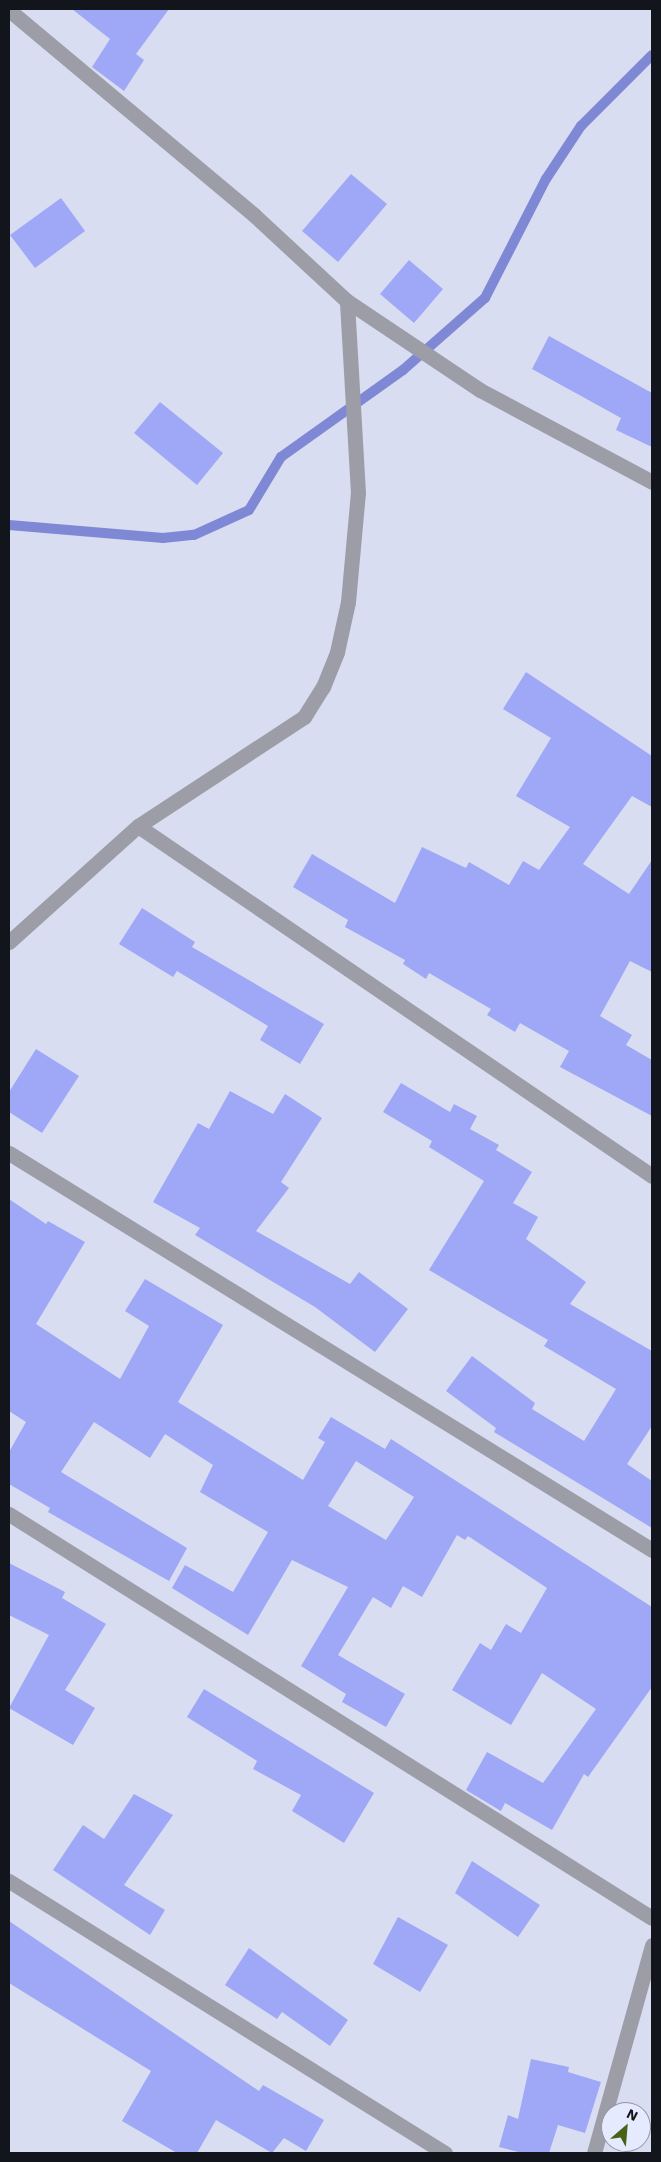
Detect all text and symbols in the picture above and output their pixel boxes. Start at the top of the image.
north arrow [601,2102,651,2152]
text: N [624,2105,641,2124]

